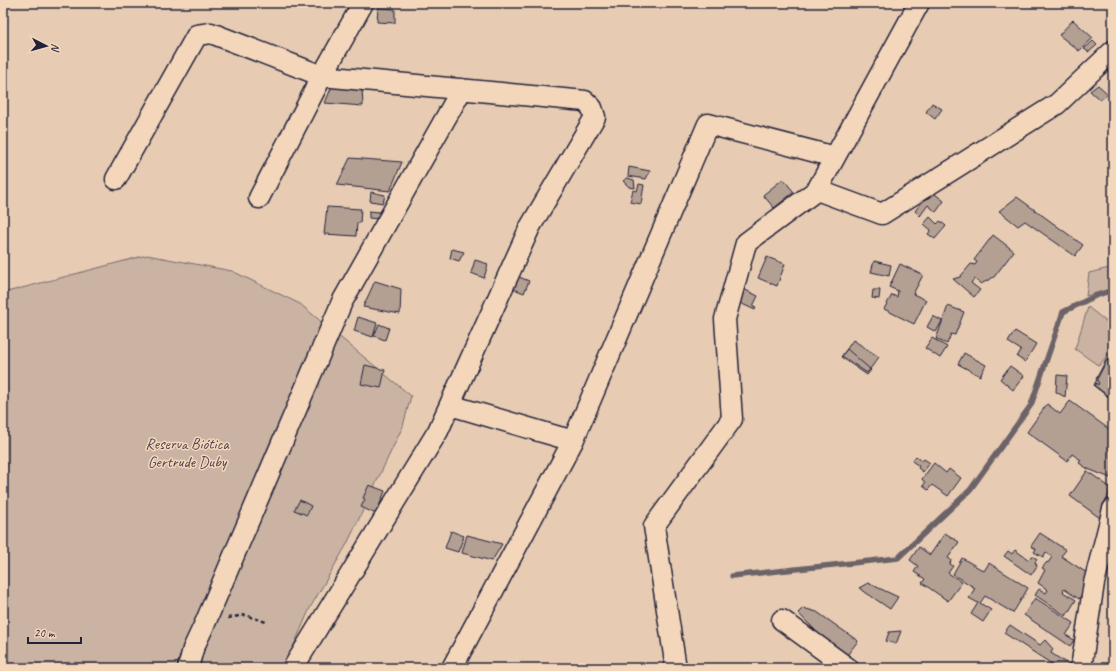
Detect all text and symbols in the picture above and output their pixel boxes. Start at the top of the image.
north arrow [26,26,66,66]
text: N [48,43,63,53]
park label: Reserva Biótica Gertrude Duby [145,434,230,472]
scale bar [28,619,81,645]
text: 20 m [34,625,56,641]

